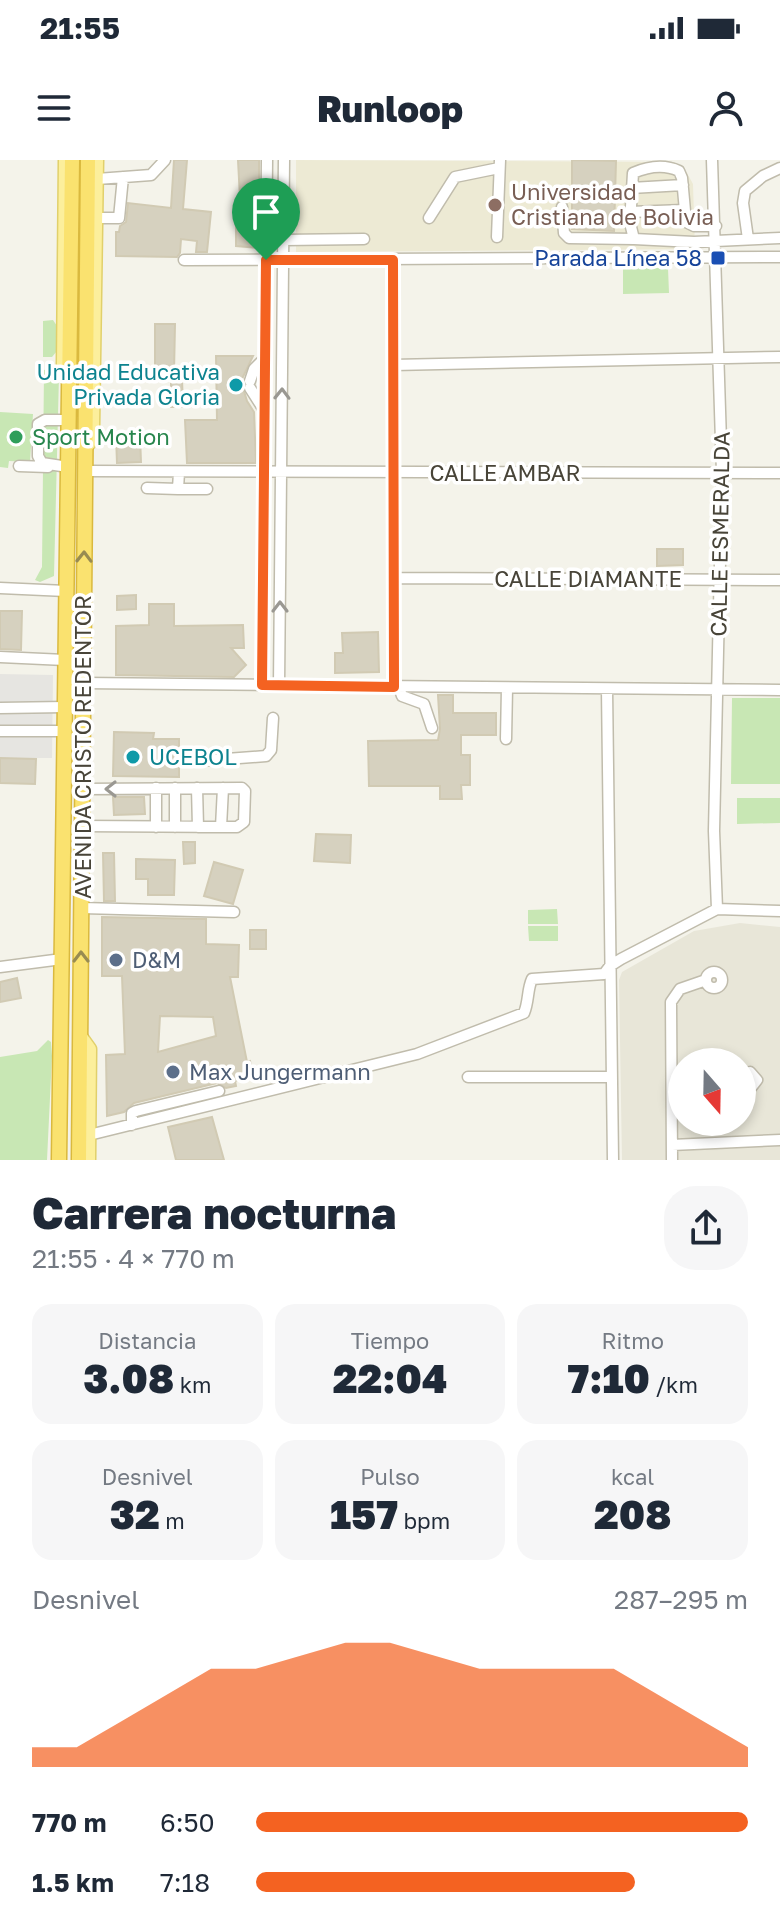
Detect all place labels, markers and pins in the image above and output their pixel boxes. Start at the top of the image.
pin [232,178,300,260]
place label: Universidad Cristiana de Bolivia [511,178,714,230]
marker: Universidad Cristiana de Bolivia [486,196,504,214]
place label: Parada Línea 58 [534,244,702,271]
marker: Parada Línea 58 [709,249,727,267]
place label: Unidad Educativa Privada Gloria [36,358,220,410]
marker: Unidad Educativa Privada Gloria [227,376,245,394]
place label: Sport Motion [32,423,170,450]
marker: Sport Motion [7,428,25,446]
place label: UCEBOL [149,743,237,770]
marker: UCEBOL [124,748,142,766]
place label: D&M [132,946,181,973]
marker: D&M [107,951,125,969]
place label: Max Jungermann [189,1058,371,1085]
marker: Max Jungermann [164,1063,182,1081]

